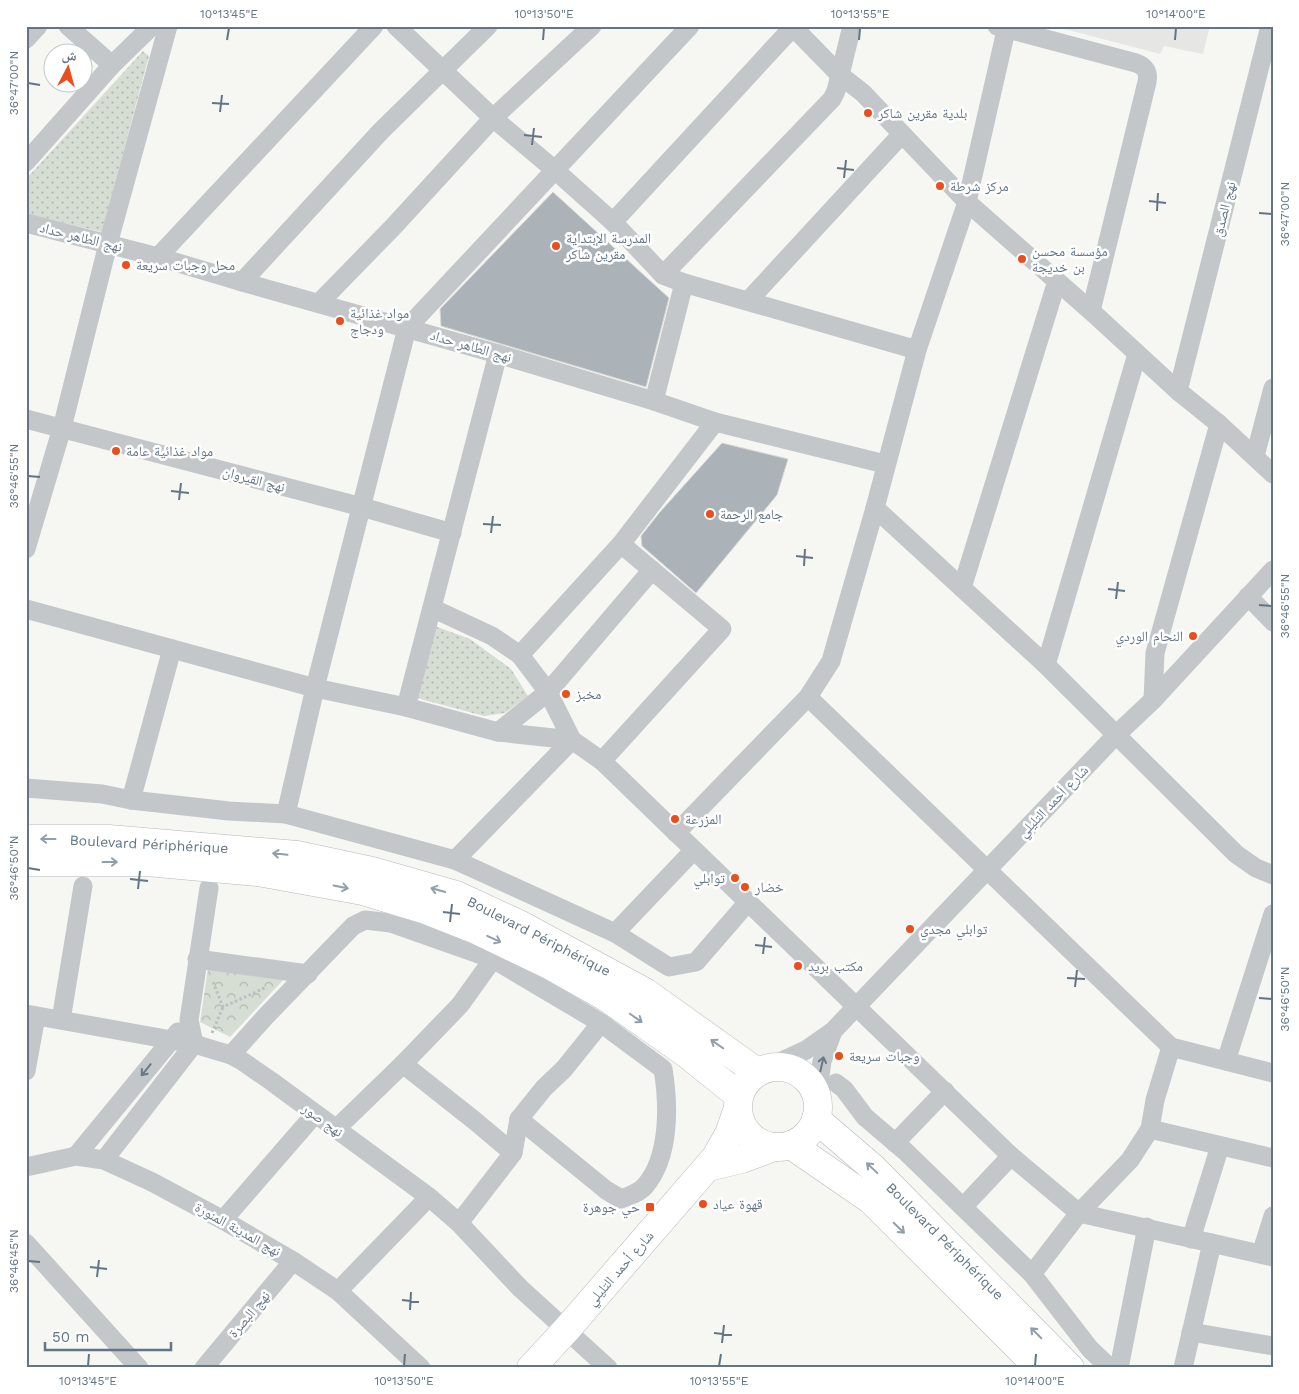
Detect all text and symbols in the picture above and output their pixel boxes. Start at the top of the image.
text: 10°13'45"E [200,7,258,21]
text: 10°13'50"E [514,7,574,21]
text: 10°13'55"E [831,7,890,21]
text: 10°14'00"E [1146,7,1206,21]
north arrow [42,42,92,92]
text: ش [61,46,78,65]
text: 36°47'00"N [7,51,21,115]
place label: بلدية مقرين شاكر [877,105,967,122]
marker: بلدية مقرين شاكر [862,107,874,119]
place label: مركز شرطة [950,178,1009,195]
marker: مركز شرطة [934,180,946,192]
street label: نهج الصدق [1209,180,1241,239]
text: 36°47'00"N [1278,182,1292,246]
street label: نهج الطاهر حداد [38,219,124,257]
place label: المدرسة الإبتداية مقرين شاكر [565,230,651,263]
marker: المدرسة الإبتداية مقرين شاكر [550,240,562,252]
place label: مؤسسة محسن بن خديجة [1032,243,1108,276]
marker: مؤسسة محسن بن خديجة [1016,253,1028,265]
place label: محل وجبات سريعة [136,257,235,274]
marker: محل وجبات سريعة [120,259,132,271]
place label: مواد غذائية ودجاج [350,305,409,339]
marker: مواد غذائية ودجاج [334,315,346,327]
street label: نهج الطاهر حداد [428,327,514,367]
place label: مواد غذائية عامة [126,443,213,460]
text: 36°46'55"N [7,444,21,508]
marker: مواد غذائية عامة [110,445,122,457]
street label: نهج القيروان [221,463,287,497]
place label: جامع الرحمة [720,506,783,524]
marker: جامع الرحمة [704,508,716,520]
text: 36°46'55"N [1278,574,1292,638]
place label: النحام الوردي [1115,628,1183,648]
marker: النحام الوردي [1187,630,1199,642]
place label: مخبز [575,686,601,703]
marker: مخبز [560,688,572,700]
street label: شارع أحمد التليلي [1015,762,1094,843]
place label: المزرعة [685,811,722,828]
marker: المزرعة [669,813,681,825]
street label: Boulevard Périphérique [69,832,229,856]
one-way arrow [41,834,57,844]
text: 36°46'50"N [7,835,21,901]
one-way arrow [273,849,289,858]
one-way arrow [102,857,118,867]
place label: توابلي [693,870,725,890]
marker: توابلي [729,872,741,884]
place label: خضار [754,879,784,896]
marker: خضار [739,881,751,893]
one-way arrow [332,882,348,892]
one-way arrow [431,884,447,894]
street label: Boulevard Périphérique [465,893,613,979]
place label: توابلي مجدي [920,921,988,941]
marker: توابلي مجدي [904,923,916,935]
one-way arrow [486,935,501,944]
place label: مكتب بريد [808,958,863,975]
marker: مكتب بريد [792,960,804,972]
text: 36°46'50"N [1278,966,1292,1032]
one-way arrow [628,1013,642,1023]
one-way arrow [710,1039,724,1049]
place label: وجبات سريعة [849,1048,919,1065]
marker: وجبات سريعة [833,1050,845,1062]
one-way arrow [818,1056,827,1072]
one-way arrow [140,1063,151,1076]
street label: نهج صور [298,1099,347,1142]
one-way arrow [866,1162,879,1173]
street label: Boulevard Périphérique [883,1179,1007,1303]
place label: قهوة عياد [713,1196,763,1213]
marker: قهوة عياد [697,1198,709,1210]
street label: نهج المدينة المنورة [191,1199,284,1261]
place label: حي جوهرة [583,1199,640,1219]
marker: حي جوهرة [644,1201,656,1213]
one-way arrow [893,1222,906,1234]
street label: شارع أحمد التليلي [583,1227,659,1311]
text: 36°46'45"N [7,1229,21,1293]
street label: نهج البصرة [225,1287,275,1342]
scale bar [45,1319,171,1351]
one-way arrow [1030,1327,1042,1339]
text: 50 m [52,1328,89,1346]
text: 10°13'45"E [59,1374,117,1388]
text: 10°13'50"E [374,1374,434,1388]
text: 10°13'55"E [690,1374,749,1388]
text: 10°14'00"E [1005,1374,1065,1388]

